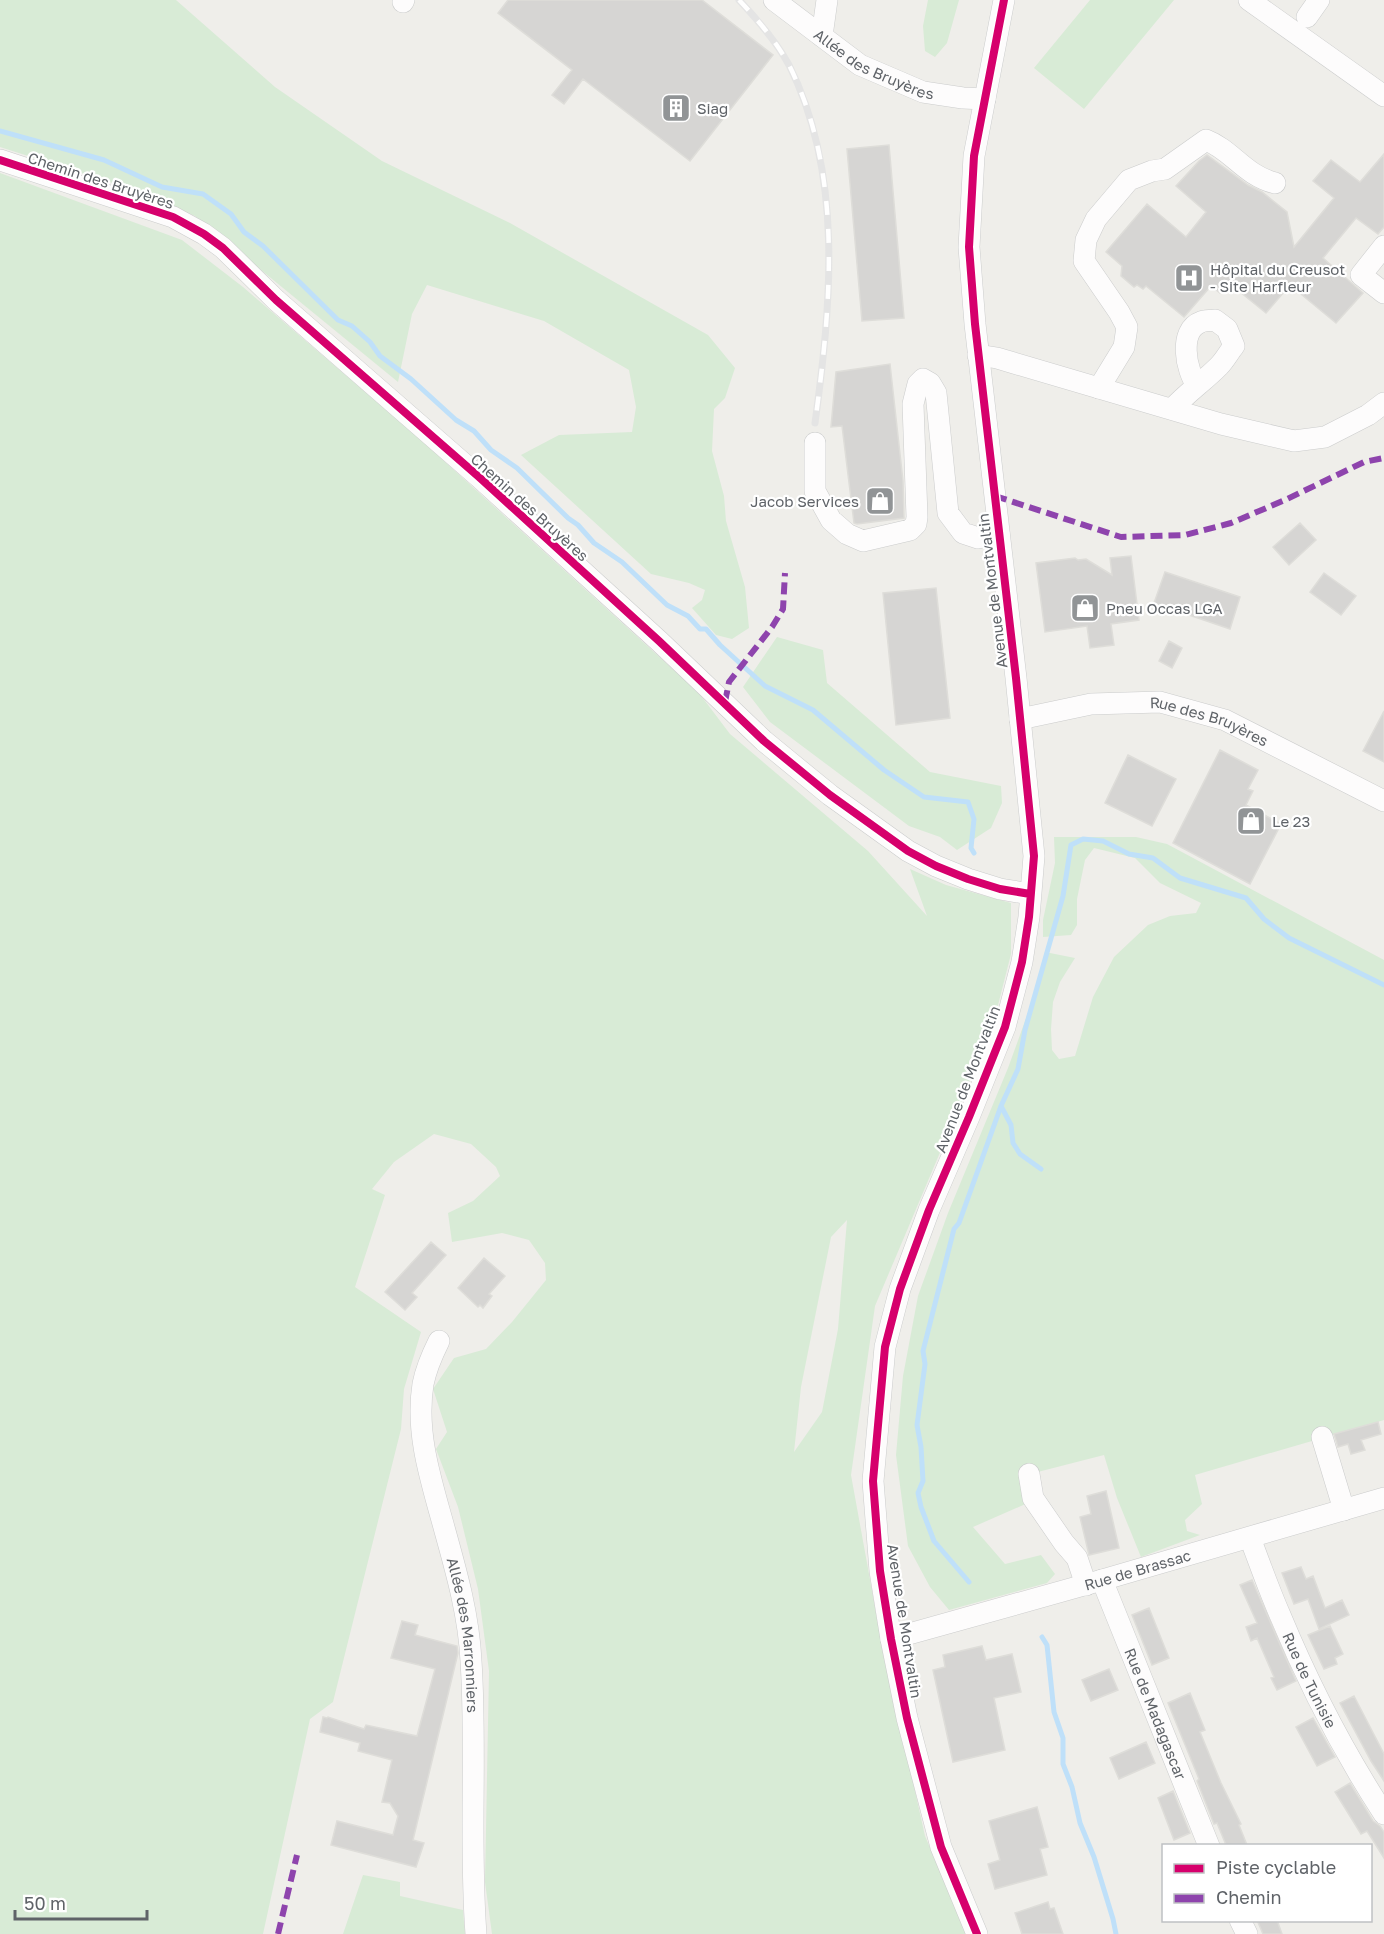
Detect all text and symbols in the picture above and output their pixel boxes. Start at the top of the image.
street label: Allée des Bruyères [811,25,935,103]
building icon: Siag [660,92,692,124]
place label: Siag [697,99,728,117]
street label: Chemin des Bruyères [26,148,176,212]
place label: Hôpital du Creusot - Site Harfleur [1210,260,1345,295]
hospital icon: Hôpital du Creusot - Site Harfleur [1173,262,1205,294]
street label: Chemin des Bruyères [467,449,593,565]
shop icon: Jacob Services [864,485,896,517]
place label: Jacob Services [750,492,859,510]
street label: Avenue de Montvaltin [974,513,1010,669]
shop icon: Pneu Occas LGA [1069,592,1101,624]
place label: Pneu Occas LGA [1106,599,1222,617]
street label: Rue des Bruyères [1150,693,1272,750]
shop icon: Le 23 [1235,805,1267,837]
place label: Le 23 [1272,812,1310,830]
street label: Avenue de Montvaltin [931,1003,1003,1155]
street label: Avenue de Montvaltin [884,1543,926,1699]
street label: Rue de Brassac [1082,1546,1193,1594]
street label: Allée des Marronniers [444,1555,482,1713]
street label: Rue de Tunisie [1279,1629,1341,1731]
street label: Rue de Madagascar [1121,1645,1190,1782]
legend [1162,1844,1372,1922]
text: Piste cyclable [1216,1856,1336,1878]
scale bar [15,1883,147,1921]
text: Chemin [1216,1886,1282,1908]
text: 50 m [24,1892,66,1914]

